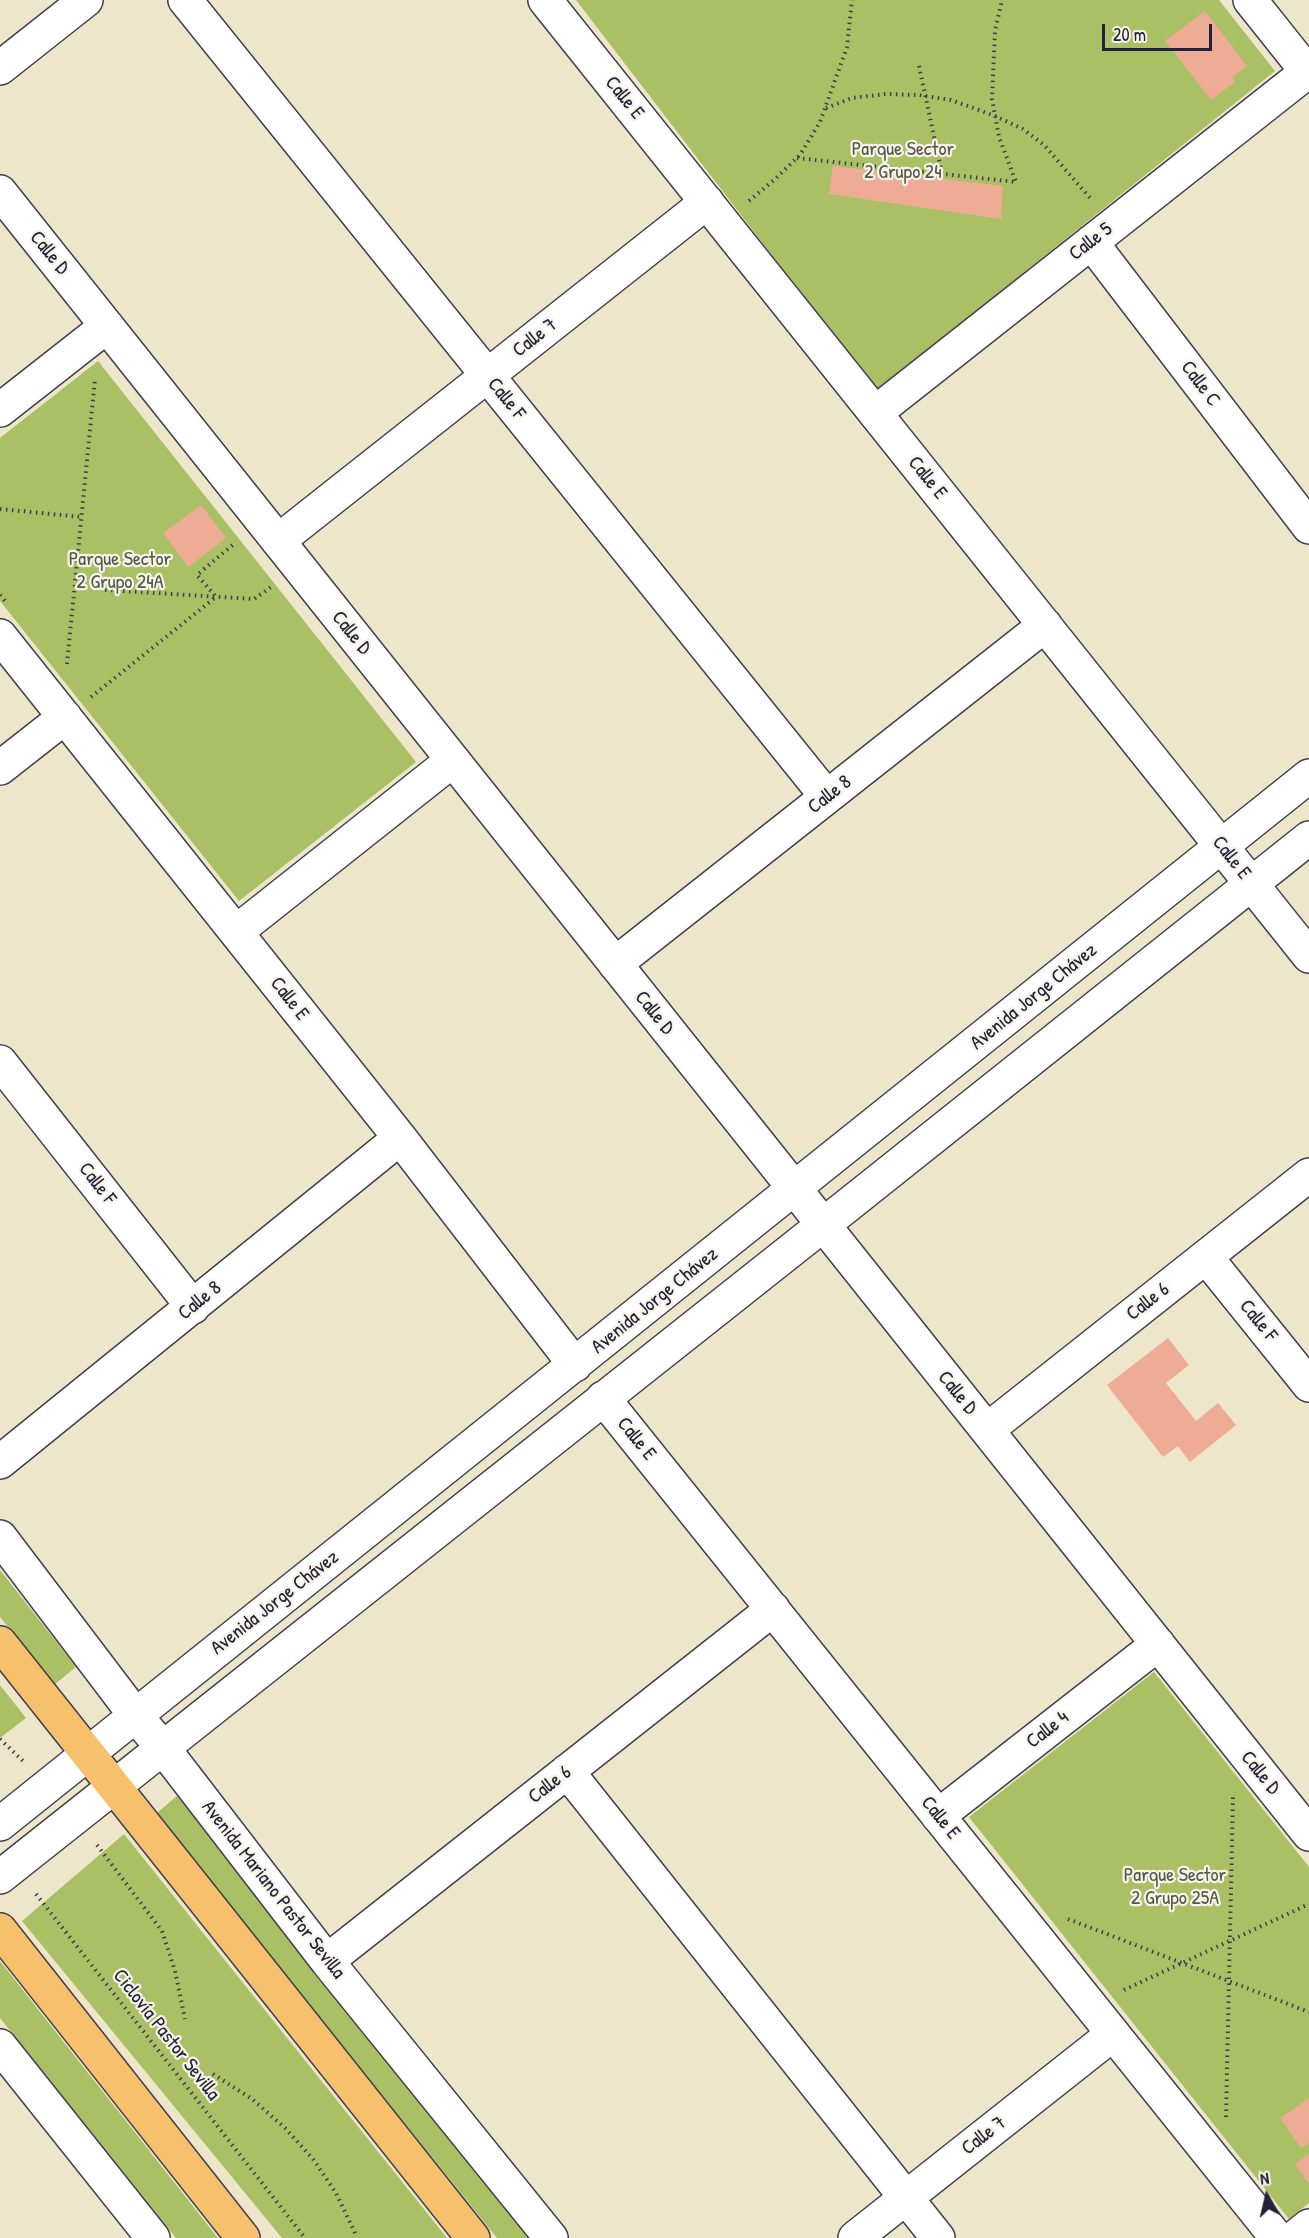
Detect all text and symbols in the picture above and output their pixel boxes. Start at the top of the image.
scale bar [1105,12,1214,50]
text: 20 m [1113,22,1146,47]
street label: Calle E [599,71,649,125]
park label: Parque Sector 2 Grupo 24 [852,138,954,185]
street label: Calle 5 [1065,218,1117,266]
street label: Calle D [24,226,74,280]
street label: Calle 7 [508,313,562,363]
street label: Calle C [1175,356,1225,412]
street label: Calle F [482,373,530,425]
street label: Calle E [902,451,952,505]
park label: Parque Sector 2 Grupo 24A [69,548,171,595]
street label: Calle D [326,606,376,660]
street label: Calle 8 [803,771,857,819]
street label: Calle E [1207,831,1255,885]
street label: Avenida Jorge Chávez [966,939,1102,1055]
street label: Calle E [265,972,313,1026]
street label: Calle D [629,986,679,1040]
street label: Calle F [73,1158,121,1210]
street label: Avenida Jorge Chávez [587,1243,723,1359]
street label: Calle 8 [174,1276,226,1326]
street label: Calle 6 [1122,1278,1174,1326]
street label: Calle F [1234,1295,1282,1347]
street label: Calle D [932,1366,982,1420]
street label: Calle E [611,1412,661,1466]
street label: Avenida Jorge Chávez [206,1546,344,1660]
street label: Calle 4 [1022,1706,1074,1754]
street label: Calle D [1235,1746,1285,1800]
street label: Calle 6 [524,1761,576,1809]
street label: Calle E [915,1791,965,1845]
street label: Avenida Mariano Pastor Sevilla [196,1796,350,1984]
park label: Parque Sector 2 Grupo 25A [1124,1864,1226,1911]
street label: Ciclovía Pastor Sevilla [107,1965,225,2105]
street label: Calle 7 [957,2111,1011,2161]
north arrow [1237,2166,1297,2226]
text: N [1259,2167,1270,2190]

